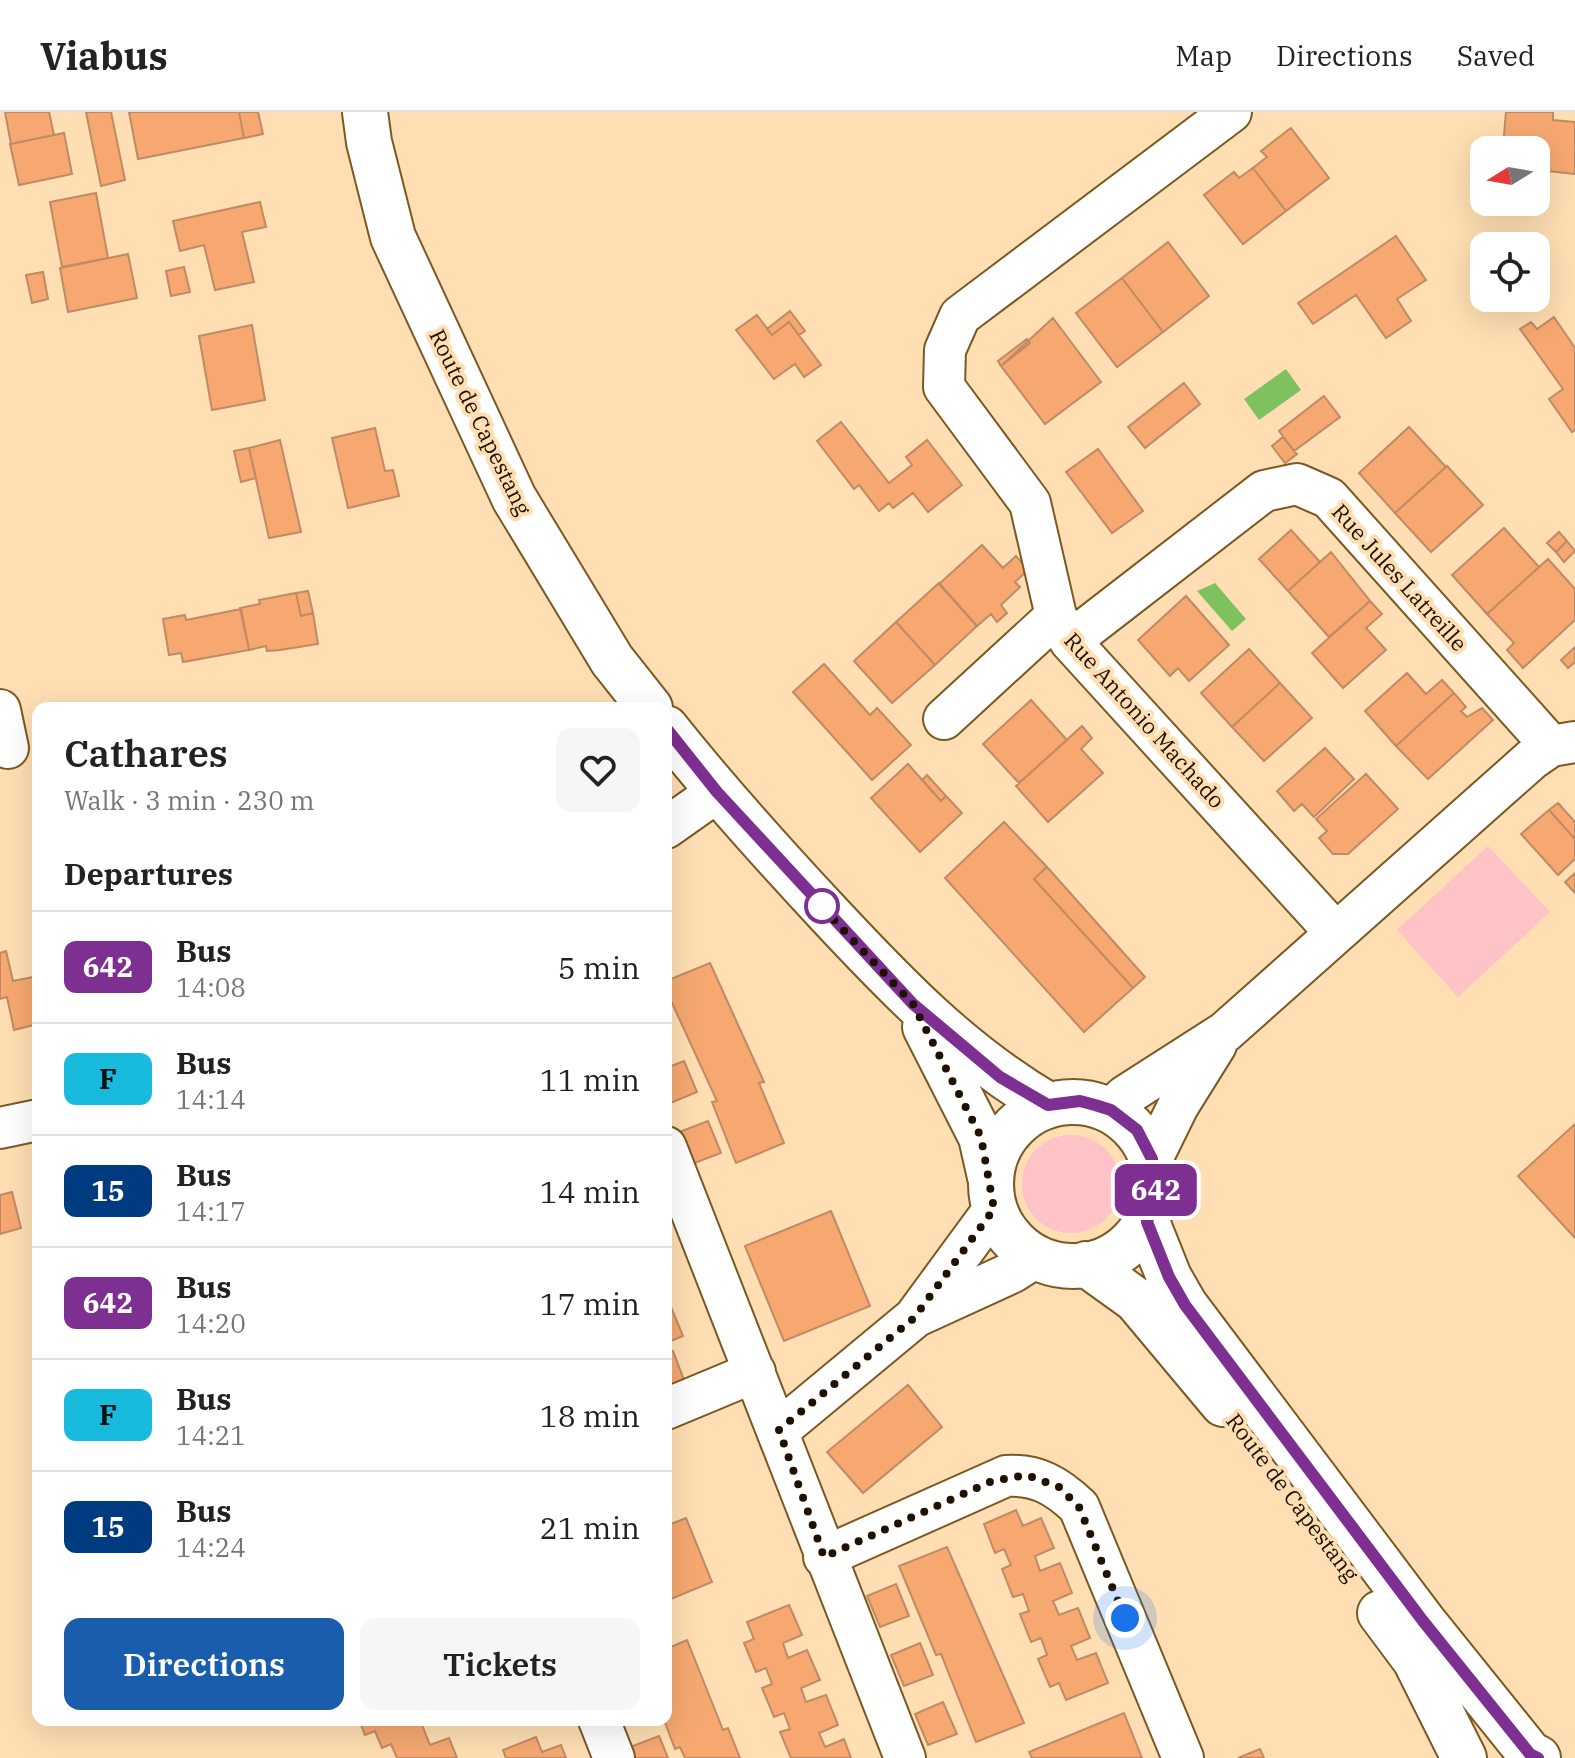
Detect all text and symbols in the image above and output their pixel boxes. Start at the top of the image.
text: Viabus [40,31,168,80]
text: Map [1175,37,1232,74]
text: Directions [1276,37,1413,74]
text: Saved [1457,37,1535,74]
north arrow [1470,136,1550,216]
map controls [1470,136,1550,312]
button: locate [1470,232,1550,312]
street label: Route de Capestang [423,324,539,520]
street label: Rue Jules Latreille [1326,497,1474,657]
street label: Rue Antonio Machado [1058,626,1232,814]
text: Cathares [64,728,228,777]
button: heart [556,728,640,812]
text: Walk · 3 min · 230 m [64,783,315,817]
text: Departures [64,854,233,893]
unlabelled marker [805,889,839,923]
text: Bus [176,931,231,970]
text: 642 [83,948,133,985]
text: 5 min [558,948,640,987]
text: 14:08 [176,970,246,1004]
text: Bus [176,1043,231,1082]
text: F [99,1060,117,1097]
text: 11 min [540,1060,640,1099]
text: 14:14 [176,1082,246,1116]
text: Bus [176,1155,231,1194]
line badge: 642 [1110,1164,1202,1216]
text: 642 [1131,1171,1181,1208]
text: 15 [91,1172,125,1209]
text: 14 min [540,1172,640,1211]
text: 14:17 [176,1194,246,1228]
text: Bus [176,1267,231,1306]
text: 642 [83,1284,133,1321]
text: 17 min [540,1284,640,1323]
text: 14:20 [176,1306,246,1340]
text: Bus [176,1379,231,1418]
text: F [99,1396,117,1433]
text: 18 min [540,1396,640,1435]
street label: Route de Capestang [1220,1407,1366,1587]
text: 14:21 [176,1418,246,1452]
text: Bus [176,1491,231,1530]
text: 15 [91,1508,125,1545]
text: 21 min [540,1508,640,1547]
text: 14:24 [176,1530,246,1564]
your location [1105,1598,1145,1638]
button: Directions [64,1618,344,1710]
button: Tickets [360,1618,640,1710]

